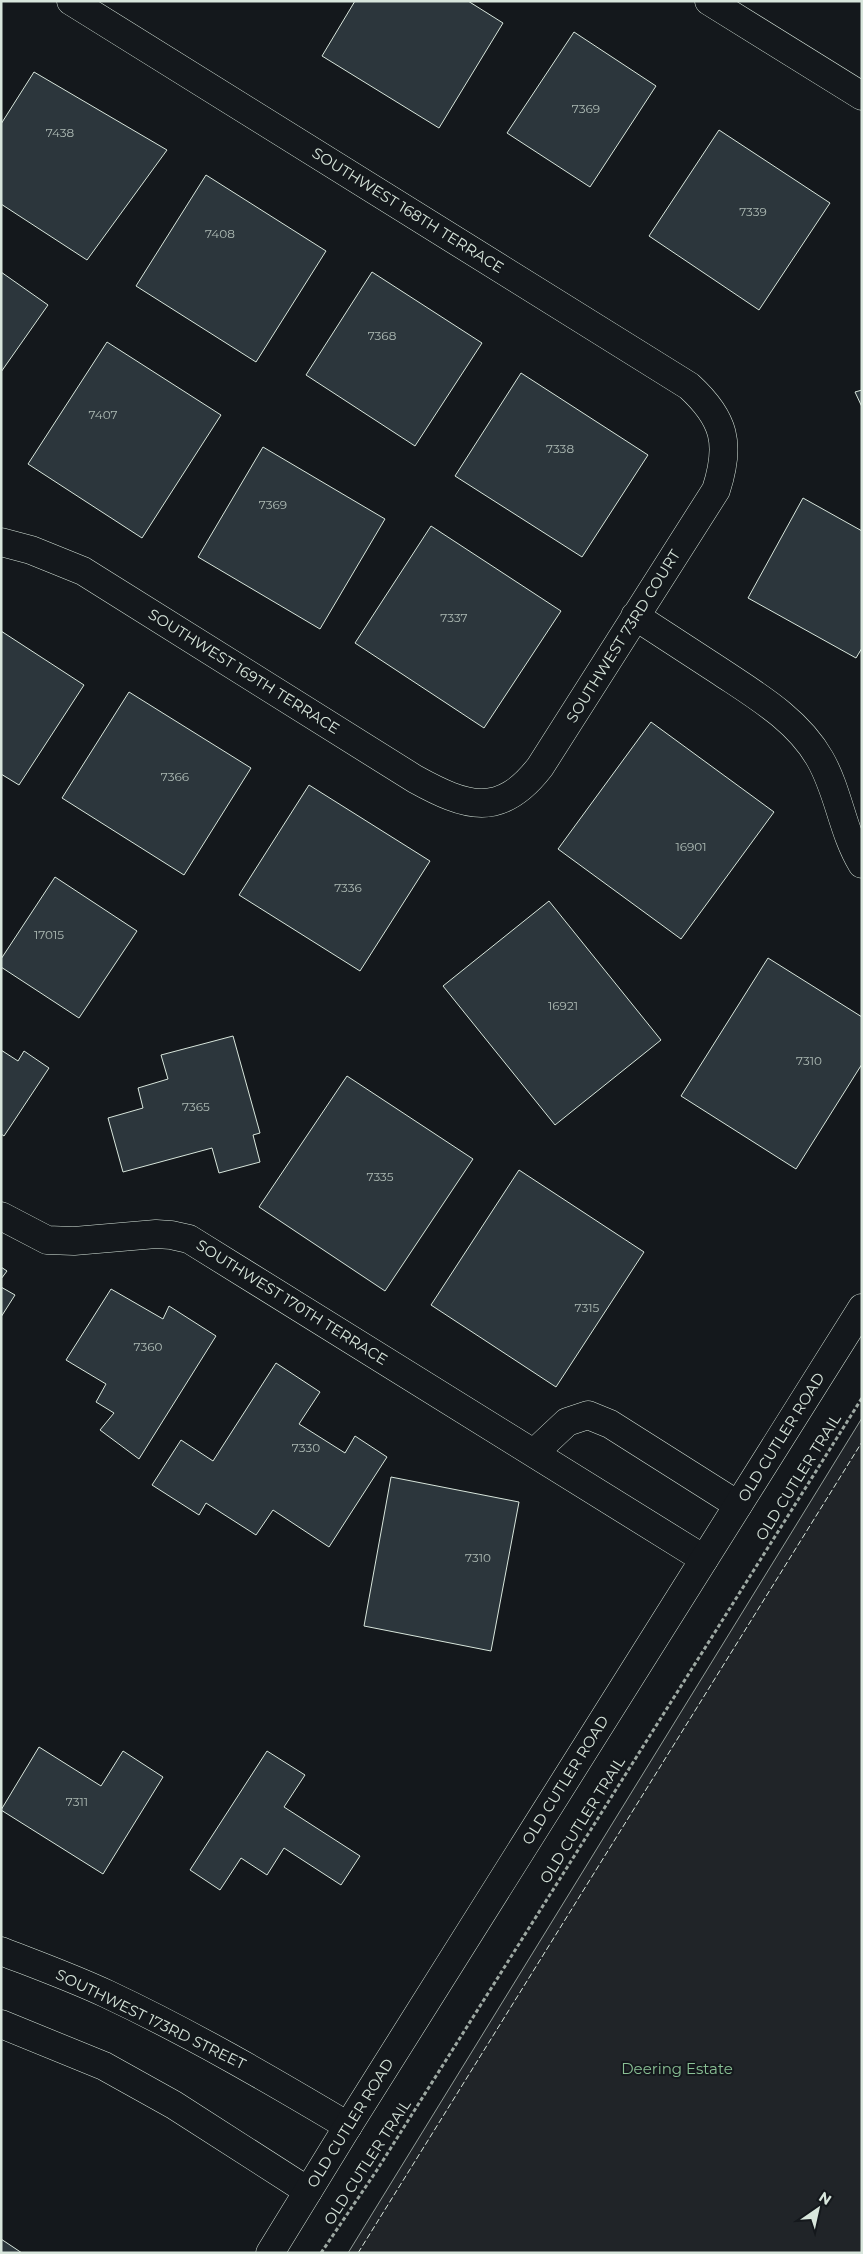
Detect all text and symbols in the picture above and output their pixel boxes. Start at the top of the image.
house number: 7369 [572,101,600,116]
house number: 7438 [46,125,75,140]
street label: SOUTHWEST 168TH TERRACE [309,143,507,277]
house number: 7339 [739,204,767,219]
house number: 7408 [205,226,235,241]
house number: 7368 [368,328,397,343]
house number: 7407 [88,407,118,422]
house number: 7338 [546,441,574,456]
house number: 7369 [259,497,287,512]
street label: SOUTHWEST 73RD COURT [562,546,684,726]
street label: SOUTHWEST 169TH TERRACE [145,604,343,738]
house number: 7337 [440,610,468,625]
house number: 7366 [161,769,189,784]
house number: 16901 [675,839,707,854]
house number: 7336 [334,880,362,895]
house number: 17015 [34,927,64,942]
house number: 16921 [548,998,578,1013]
house number: 7310 [796,1053,822,1068]
house number: 7365 [182,1099,210,1114]
house number: 7335 [366,1169,394,1184]
street label: SOUTHWEST 170TH TERRACE [193,1235,391,1369]
house number: 7315 [575,1300,600,1315]
house number: 7360 [134,1339,163,1354]
street label: OLD CUTLER ROAD [734,1369,828,1505]
street label: OLD CUTLER TRAIL [751,1410,845,1544]
house number: 7330 [292,1440,320,1455]
house number: 7310 [465,1550,491,1565]
street label: OLD CUTLER ROAD [518,1712,612,1848]
street label: OLD CUTLER TRAIL [535,1753,629,1887]
house number: 7311 [66,1794,88,1809]
street label: SOUTHWEST 173RD STREET [53,1965,249,2074]
street label: OLD CUTLER ROAD [303,2055,397,2191]
park label: Deering Estate [621,2059,733,2078]
street label: OLD CUTLER TRAIL [319,2096,415,2228]
north arrow [793,2184,843,2234]
text: N [816,2188,835,2209]

